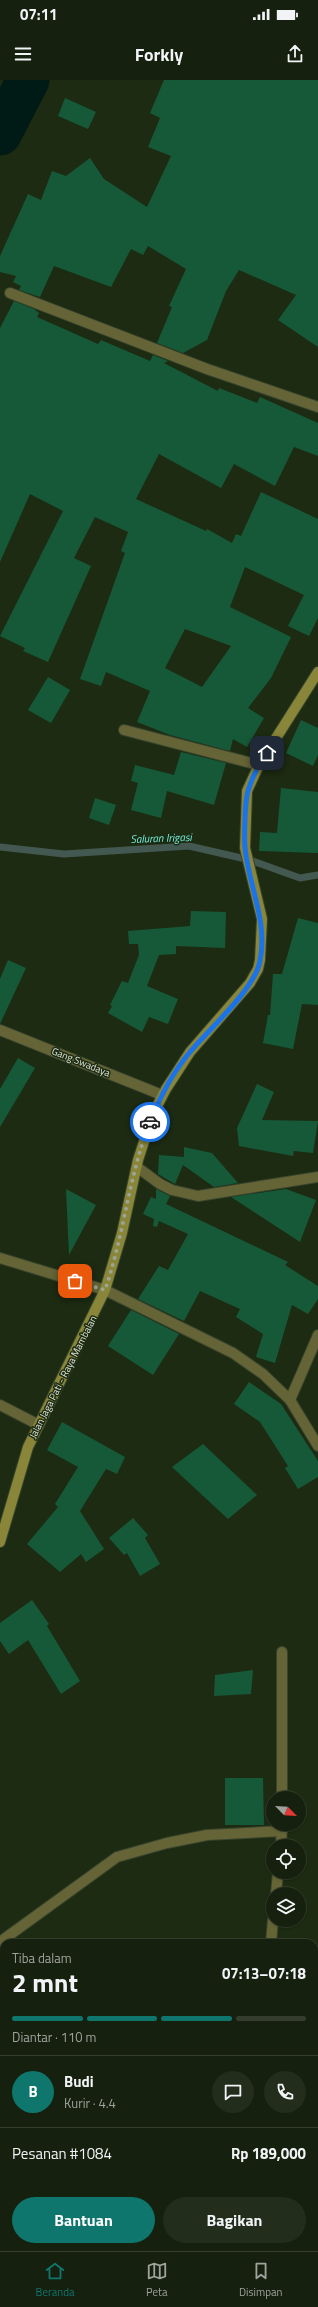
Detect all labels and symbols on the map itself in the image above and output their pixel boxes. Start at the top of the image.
pin [250,736,284,770]
water label: Saluran Irigasi [130,829,194,847]
street label: Gang Swadaya [50,1043,112,1081]
courier [130,1102,170,1142]
pin [58,1264,92,1298]
street label: Jalan Jaga Pati - Raya Mambalan [25,1313,101,1441]
north arrow [266,1791,306,1831]

